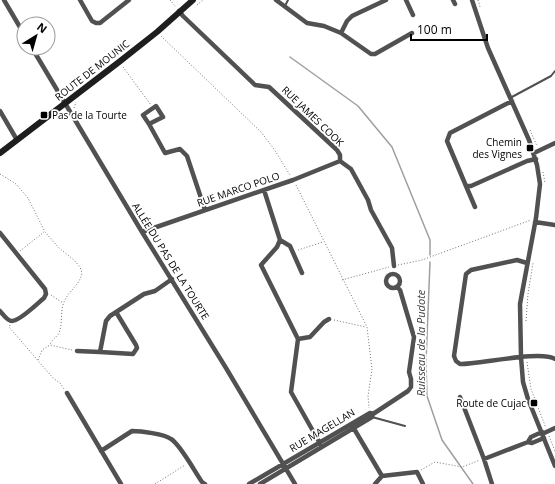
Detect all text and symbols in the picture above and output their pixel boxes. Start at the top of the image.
north arrow [16,16,56,56]
scale bar [411,16,487,42]
text: N [34,19,50,36]
text: 100 m [417,21,452,38]
street label: ROUTE DE MOUNIC [52,36,132,104]
street label: RUE JAMES COOK [279,83,348,150]
place label: Pas de la Tourte [52,108,127,122]
marker: Pas de la Tourte [39,110,49,120]
place label: Chemin des Vignes [472,135,522,161]
marker: Chemin des Vignes [525,143,535,153]
street label: RUE MARCO POLO [195,168,281,210]
street label: ALLÉE DU PAS DE LA TOURTE [129,200,213,322]
water label: Ruisseau de la Pudote [413,289,428,396]
place label: Route de Cujac [456,396,526,410]
marker: Route de Cujac [529,398,539,408]
street label: RUE MAGELLAN [287,405,357,455]

